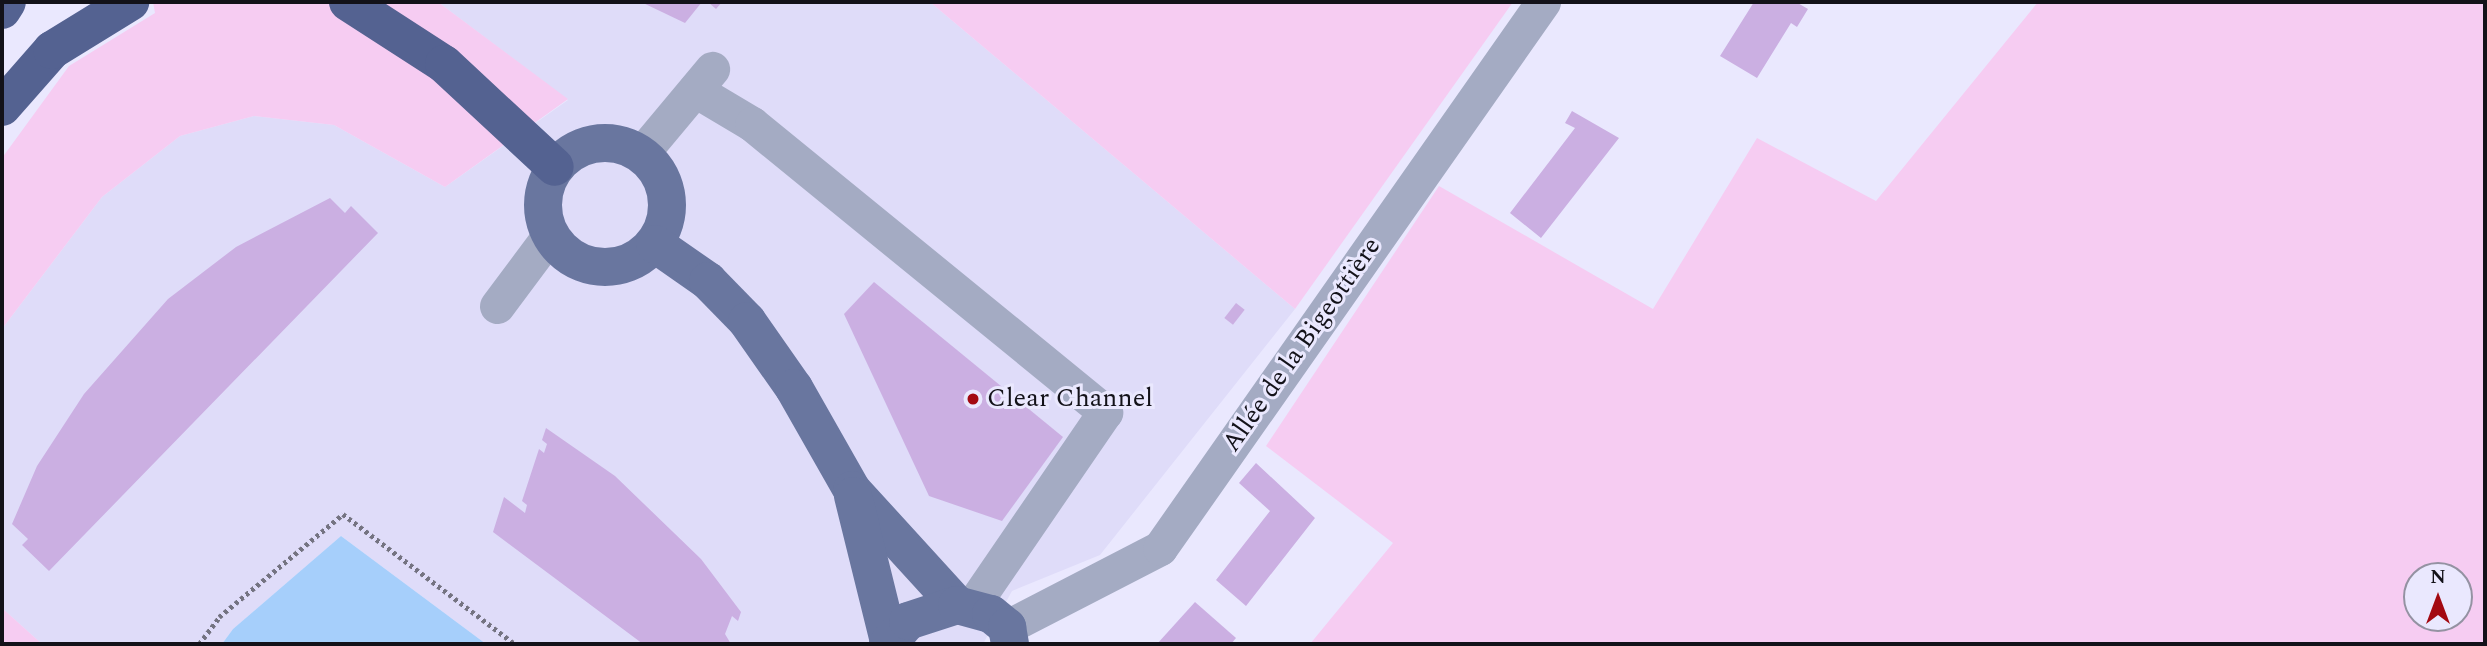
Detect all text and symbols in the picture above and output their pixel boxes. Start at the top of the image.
street label: Allée de la Bigeottière [1216,232,1388,458]
place label: Clear Channel [987,383,1153,415]
marker: Clear Channel [965,391,981,407]
north arrow [2403,562,2473,632]
text: N [2430,563,2446,592]

